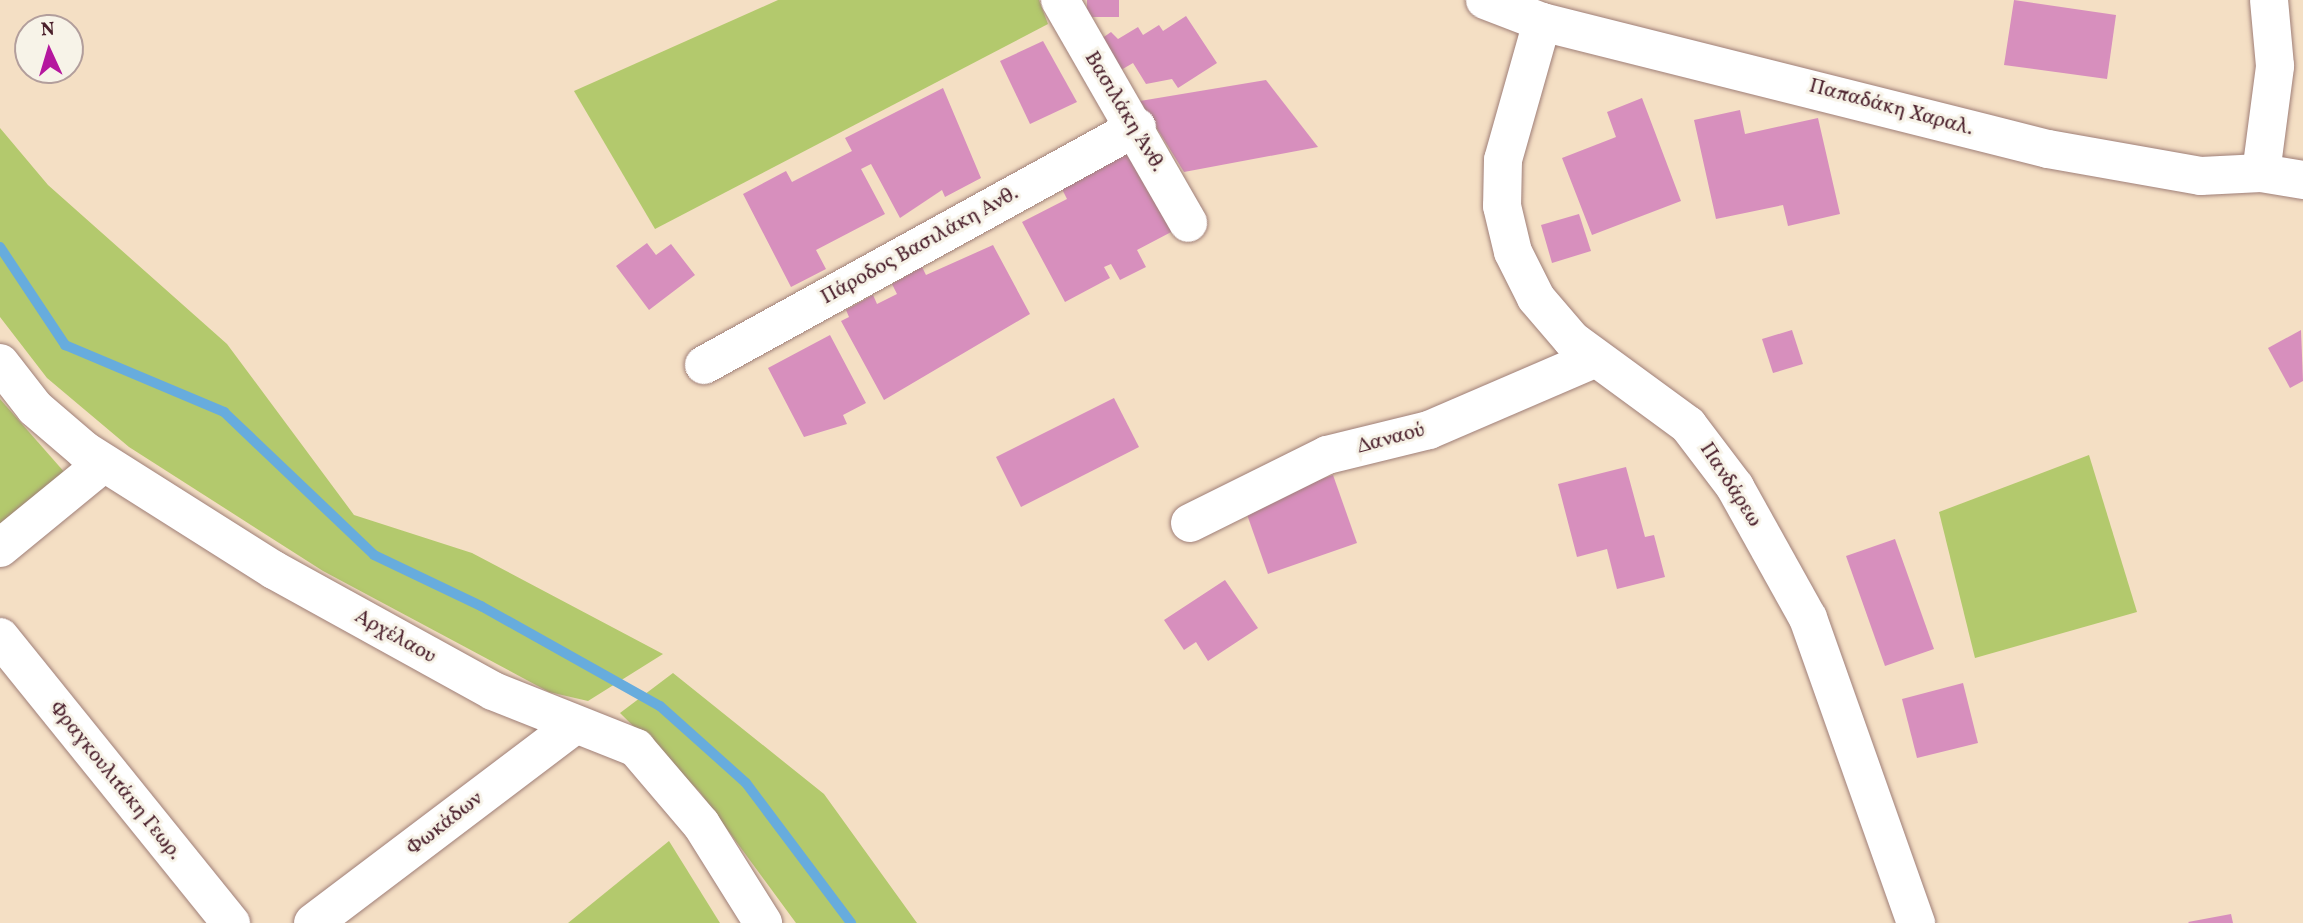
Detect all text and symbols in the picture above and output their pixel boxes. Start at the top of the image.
north arrow [14,14,84,84]
text: N [40,17,55,43]
street label: Βασιλάκη Άνθ. [1078,47,1170,177]
street label: Παπαδάκη Χαραλ. [1806,74,1976,142]
street label: Πάροδος Βασιλάκη Ανθ. [817,181,1023,311]
street label: Δαναού [1354,418,1428,460]
street label: Πανδάρεω [1693,438,1767,532]
street label: Αρχέλαου [350,604,440,670]
street label: Φραγκουλιτάκη Γεωρ. [43,696,187,866]
street label: Φωκάδων [402,786,488,862]

